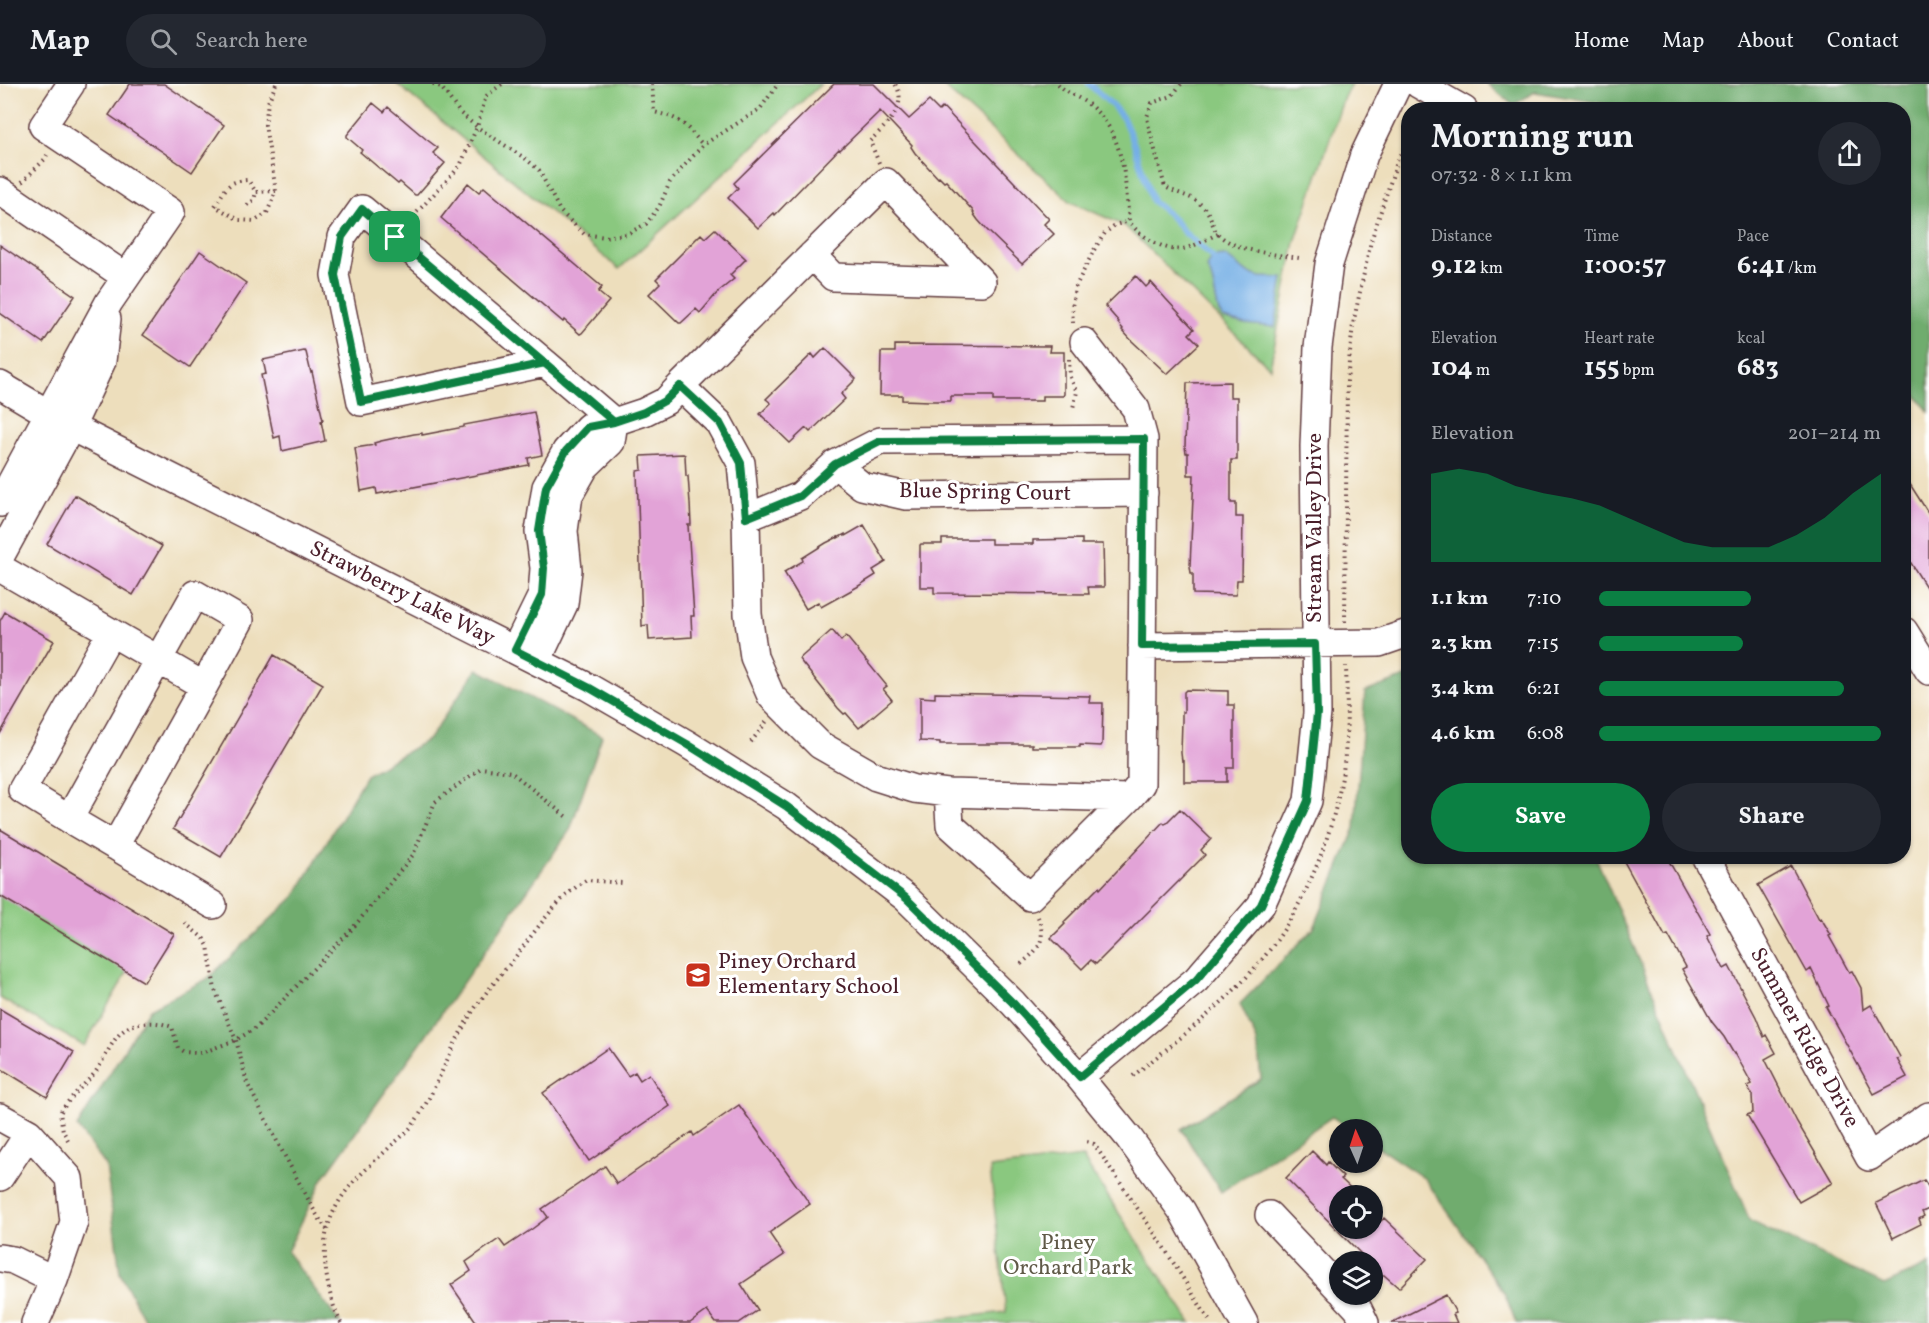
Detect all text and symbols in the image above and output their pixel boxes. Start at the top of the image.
search box [126,14,546,68]
text: Map [30,22,90,61]
icon: search [147,25,180,58]
text: Search here [195,26,308,57]
text: Home [1574,27,1629,56]
text: Map [1662,27,1704,56]
text: About [1737,27,1794,56]
text: Contact [1827,27,1899,56]
text: Morning run [1431,116,1634,162]
button: share [1818,122,1881,185]
text: 07:32 · 8 × 1.1 km [1431,162,1572,190]
pin [369,211,420,262]
icon: arrive [378,220,411,253]
text: Distance [1431,226,1492,248]
text: Time [1584,226,1619,248]
text: Pace [1737,226,1769,248]
text: 9.12 [1431,248,1477,284]
text: 1:00:57 [1584,248,1666,284]
text: 6:41 [1737,248,1785,284]
text: km [1477,258,1503,280]
text: /km [1785,258,1817,280]
text: Elevation [1431,328,1498,350]
text: Heart rate [1584,328,1655,350]
text: kcal [1737,328,1765,350]
text: 104 [1431,350,1473,386]
text: 155 [1584,350,1619,386]
text: 683 [1737,350,1779,386]
text: m [1473,360,1490,382]
text: bpm [1619,360,1655,382]
text: Elevation [1431,420,1514,448]
text: 201–214 m [1788,420,1881,448]
street label: Stream Valley Drive [1300,433,1331,623]
street label: Blue Spring Court [899,476,1072,510]
street label: Strawberry Lake Way [304,534,500,654]
text: 1.1 km [1431,585,1488,613]
text: 7:10 [1527,585,1561,613]
text: 2.3 km [1431,630,1492,658]
text: 7:15 [1527,630,1559,658]
text: 3.4 km [1431,675,1494,703]
text: 6:21 [1527,675,1560,703]
text: 4.6 km [1431,720,1495,748]
text: 6:08 [1527,720,1564,748]
button: Save [1431,783,1650,852]
button: Share [1662,783,1881,852]
street label: Summer Ridge Drive [1742,942,1866,1134]
place label: Piney Orchard Elementary School [718,947,899,1003]
school or university icon: Piney Orchard Elementary School [683,960,713,990]
north arrow [1329,1119,1383,1173]
map controls [1329,1119,1383,1305]
button: locate [1329,1185,1383,1239]
park label: Piney Orchard Park [1003,1228,1133,1284]
button: layers [1329,1251,1383,1305]

